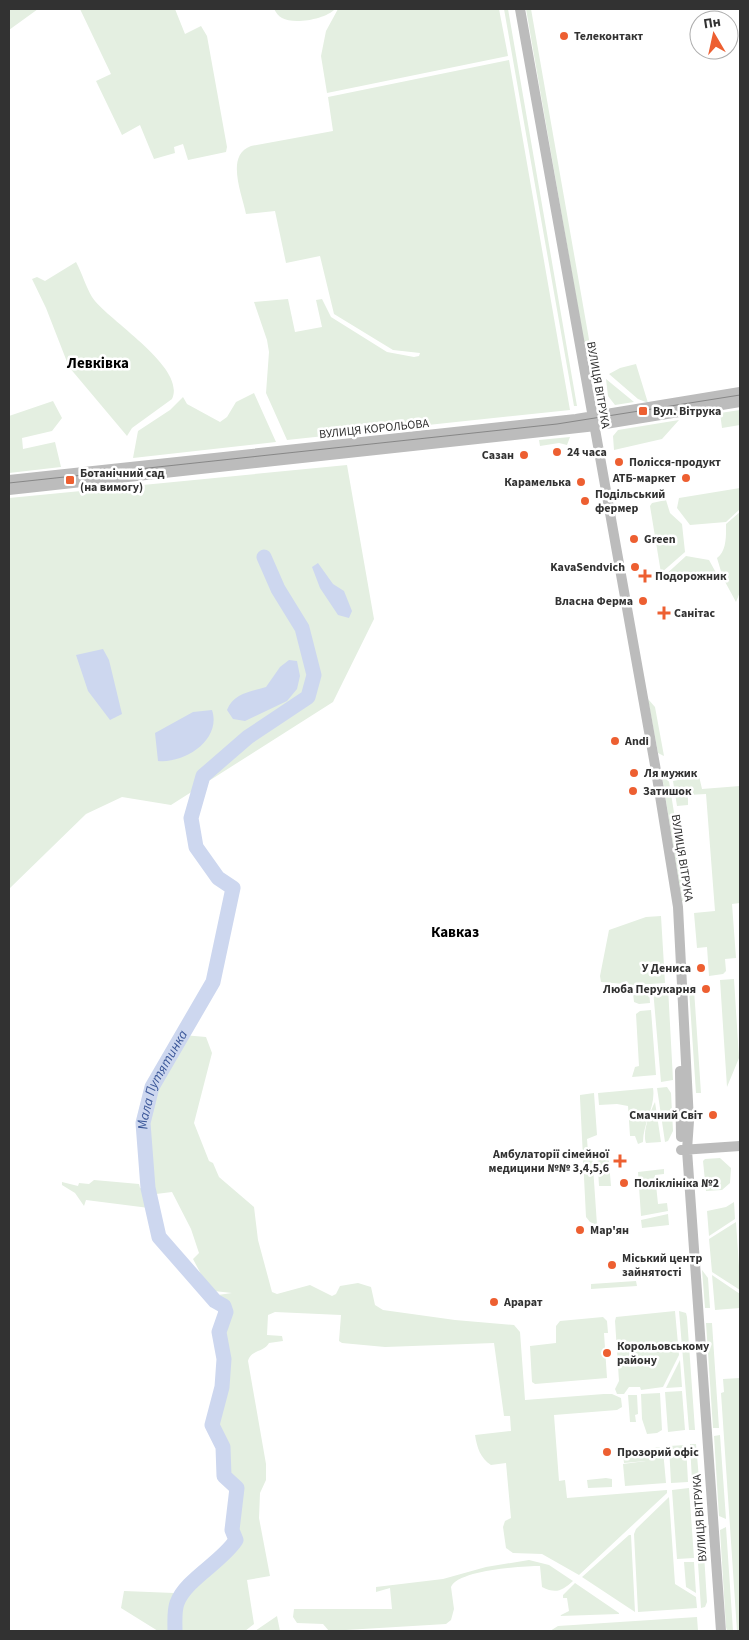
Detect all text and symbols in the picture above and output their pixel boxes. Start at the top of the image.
north arrow [689,10,739,60]
text: Пн [702,12,722,34]
place label: Телеконтакт [574,28,643,45]
marker: Телеконтакт [558,30,570,42]
street label: ВУЛИЦЯ ВІТРУКА [582,340,614,430]
district label: Левківка [66,353,129,374]
place label: Вул. Вітрука [653,403,721,420]
marker: Вул. Вітрука [637,405,649,417]
street label: ВУЛИЦЯ КОРОЛЬОВА [318,415,430,443]
place label: 24 часа [567,444,607,461]
marker: 24 часа [551,446,563,458]
place label: Сазан [482,447,514,464]
marker: Сазан [518,449,530,461]
place label: Полісся-продукт [629,454,721,471]
marker: Полісся-продукт [613,456,625,468]
place label: Ботанічний сад (на вимогу) [80,465,165,496]
place label: АТБ-маркет [612,470,676,487]
marker: АТБ-маркет [680,472,692,484]
marker: Ботанічний сад (на вимогу) [64,474,76,486]
place label: Карамелька [504,474,571,491]
marker: Карамелька [575,476,587,488]
place label: Подільський фермер [595,486,665,517]
marker: Подільський фермер [579,495,591,507]
place label: Green [644,531,676,548]
marker: Green [628,533,640,545]
place label: KavaSendvich [550,559,625,576]
marker: KavaSendvich [629,561,641,573]
place label: Подорожник [655,568,727,585]
marker: Подорожник [639,570,651,582]
place label: Власна Ферма [555,593,633,610]
marker: Власна Ферма [637,595,649,607]
place label: Санітас [674,605,716,622]
marker: Санітас [658,607,670,619]
place label: Andi [624,733,649,750]
marker: Andi [609,735,621,747]
place label: Ля мужик [643,765,698,782]
marker: Ля мужик [628,767,640,779]
place label: Затишок [643,783,692,800]
marker: Затишок [627,785,639,797]
street label: ВУЛИЦЯ ВІТРУКА [667,813,697,903]
district label: Кавказ [431,922,479,943]
place label: У Дениса [642,960,691,977]
marker: У Дениса [695,962,707,974]
place label: Люба Перукарня [602,981,696,998]
marker: Люба Перукарня [700,983,712,995]
water label: Мала Путятинка [133,1026,193,1130]
place label: Смачний Світ [629,1107,703,1124]
marker: Смачний Світ [707,1109,719,1121]
place label: Амбулаторії сімейної медицини №№ 3,4,5,6 [489,1146,610,1177]
marker: Амбулаторії сімейної медицини №№ 3,4,5,6 [613,1154,627,1168]
place label: Поліклініка №2 [634,1175,719,1192]
marker: Поліклініка №2 [618,1177,630,1189]
place label: Мар'ян [590,1222,629,1239]
marker: Мар'ян [574,1224,586,1236]
place label: Міський центр зайнятості [622,1250,702,1281]
marker: Міський центр зайнятості [606,1259,618,1271]
place label: Арарат [503,1294,543,1311]
marker: Арарат [488,1296,500,1308]
place label: Корольовському району [617,1338,710,1369]
marker: Корольовському району [601,1347,613,1359]
place label: Прозорий офіс [617,1444,699,1461]
marker: Прозорий офіс [601,1446,613,1458]
street label: ВУЛИЦЯ ВІТРУКА [688,1473,712,1562]

